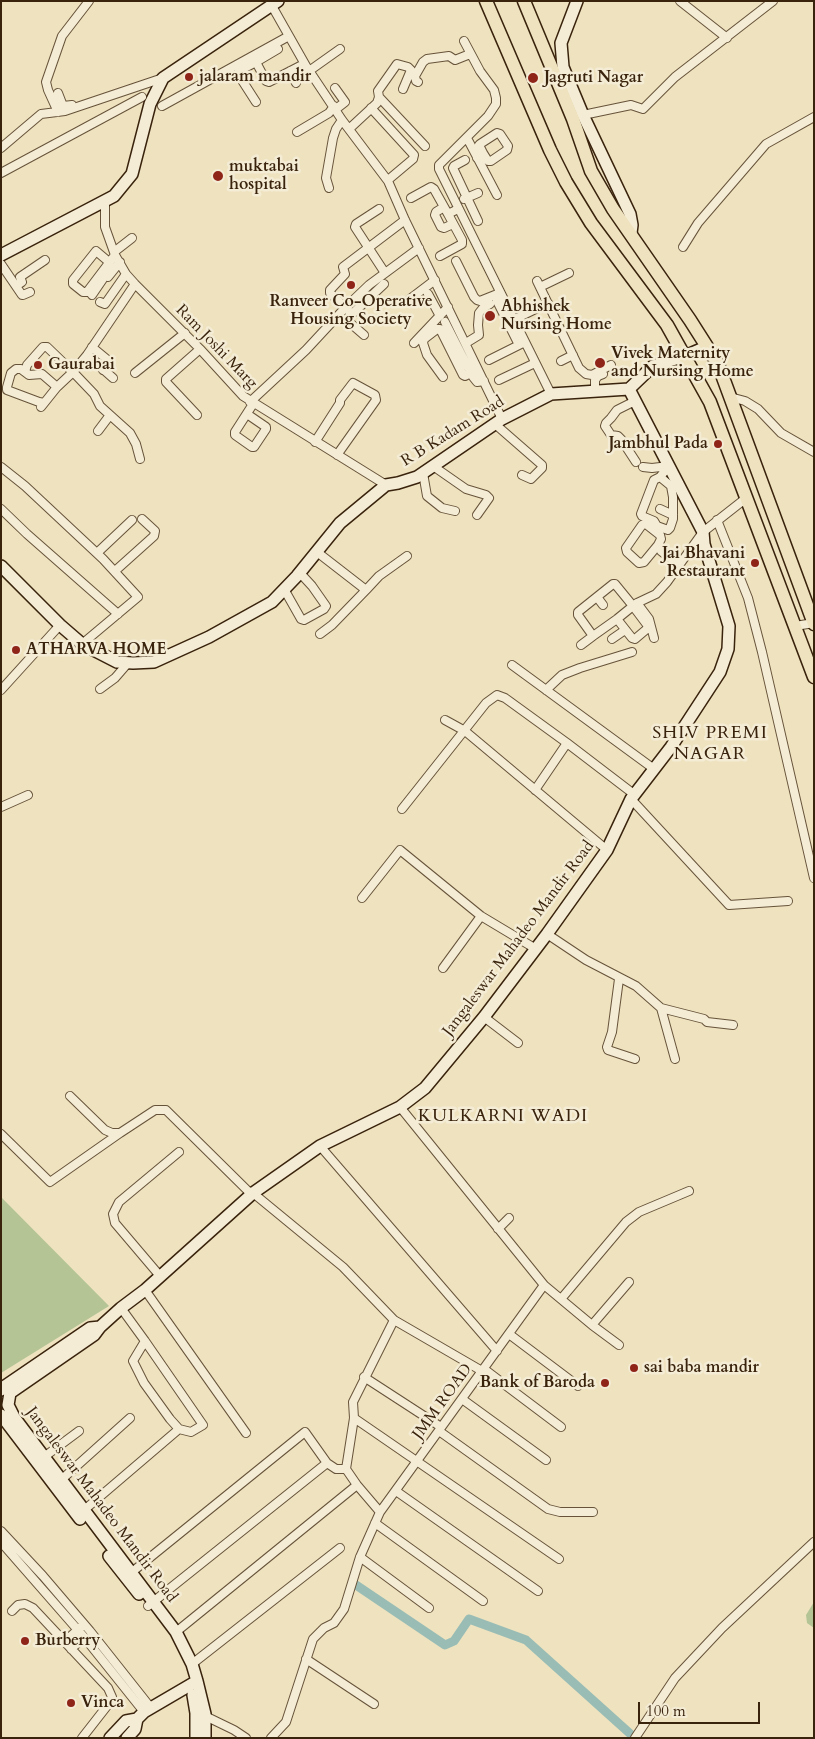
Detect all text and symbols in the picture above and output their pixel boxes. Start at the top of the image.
place label: jalaram mandir [199,67,311,87]
place label: Jagruti Nagar [544,68,643,88]
marker: jalaram mandir [183,71,195,83]
marker: Jagruti Nagar [526,71,540,85]
place label: muktabai hospital [229,157,299,195]
marker: muktabai hospital [211,169,225,183]
marker: Ranveer Co-Operative Housing Society [345,279,357,291]
place label: Ranveer Co-Operative Housing Society [269,292,433,330]
place label: Abhishek Nursing Home [501,297,612,335]
street label: Ram Joshi Marg [171,301,261,393]
marker: Abhishek Nursing Home [483,309,497,323]
place label: Vivek Maternity and Nursing Home [611,344,754,382]
place label: Gaurabai [48,355,115,375]
marker: Vivek Maternity and Nursing Home [593,356,607,370]
marker: Gaurabai [32,359,44,371]
street label: R B Kadam Road [398,393,508,471]
place label: Jambhul Pada [608,434,708,454]
marker: Jambhul Pada [712,438,724,450]
place label: Jai Bhavani Restaurant [662,544,745,582]
marker: Jai Bhavani Restaurant [749,557,761,569]
place label: ATHARVA HOME [26,640,167,660]
marker: ATHARVA HOME [10,644,22,656]
district label: SHIV PREMI NAGAR [651,723,769,766]
street label: Jangaleswar Mahadeo Mandir Road [439,838,599,1040]
district label: KULKARNI WADI [416,1106,590,1128]
place label: sai baba mandir [644,1358,759,1378]
street label: JMM ROAD [409,1360,477,1444]
marker: sai baba mandir [628,1362,640,1374]
place label: Bank of Baroda [480,1373,595,1393]
marker: Bank of Baroda [599,1377,611,1389]
street label: Jangaleswar Mahadeo Mandir Road [21,1404,181,1606]
place label: Burberry [35,1631,100,1651]
marker: Burberry [19,1635,31,1647]
scale bar [640,1692,762,1724]
place label: Vinca [81,1693,124,1713]
marker: Vinca [65,1697,77,1709]
text: 100 m [646,1701,686,1721]

